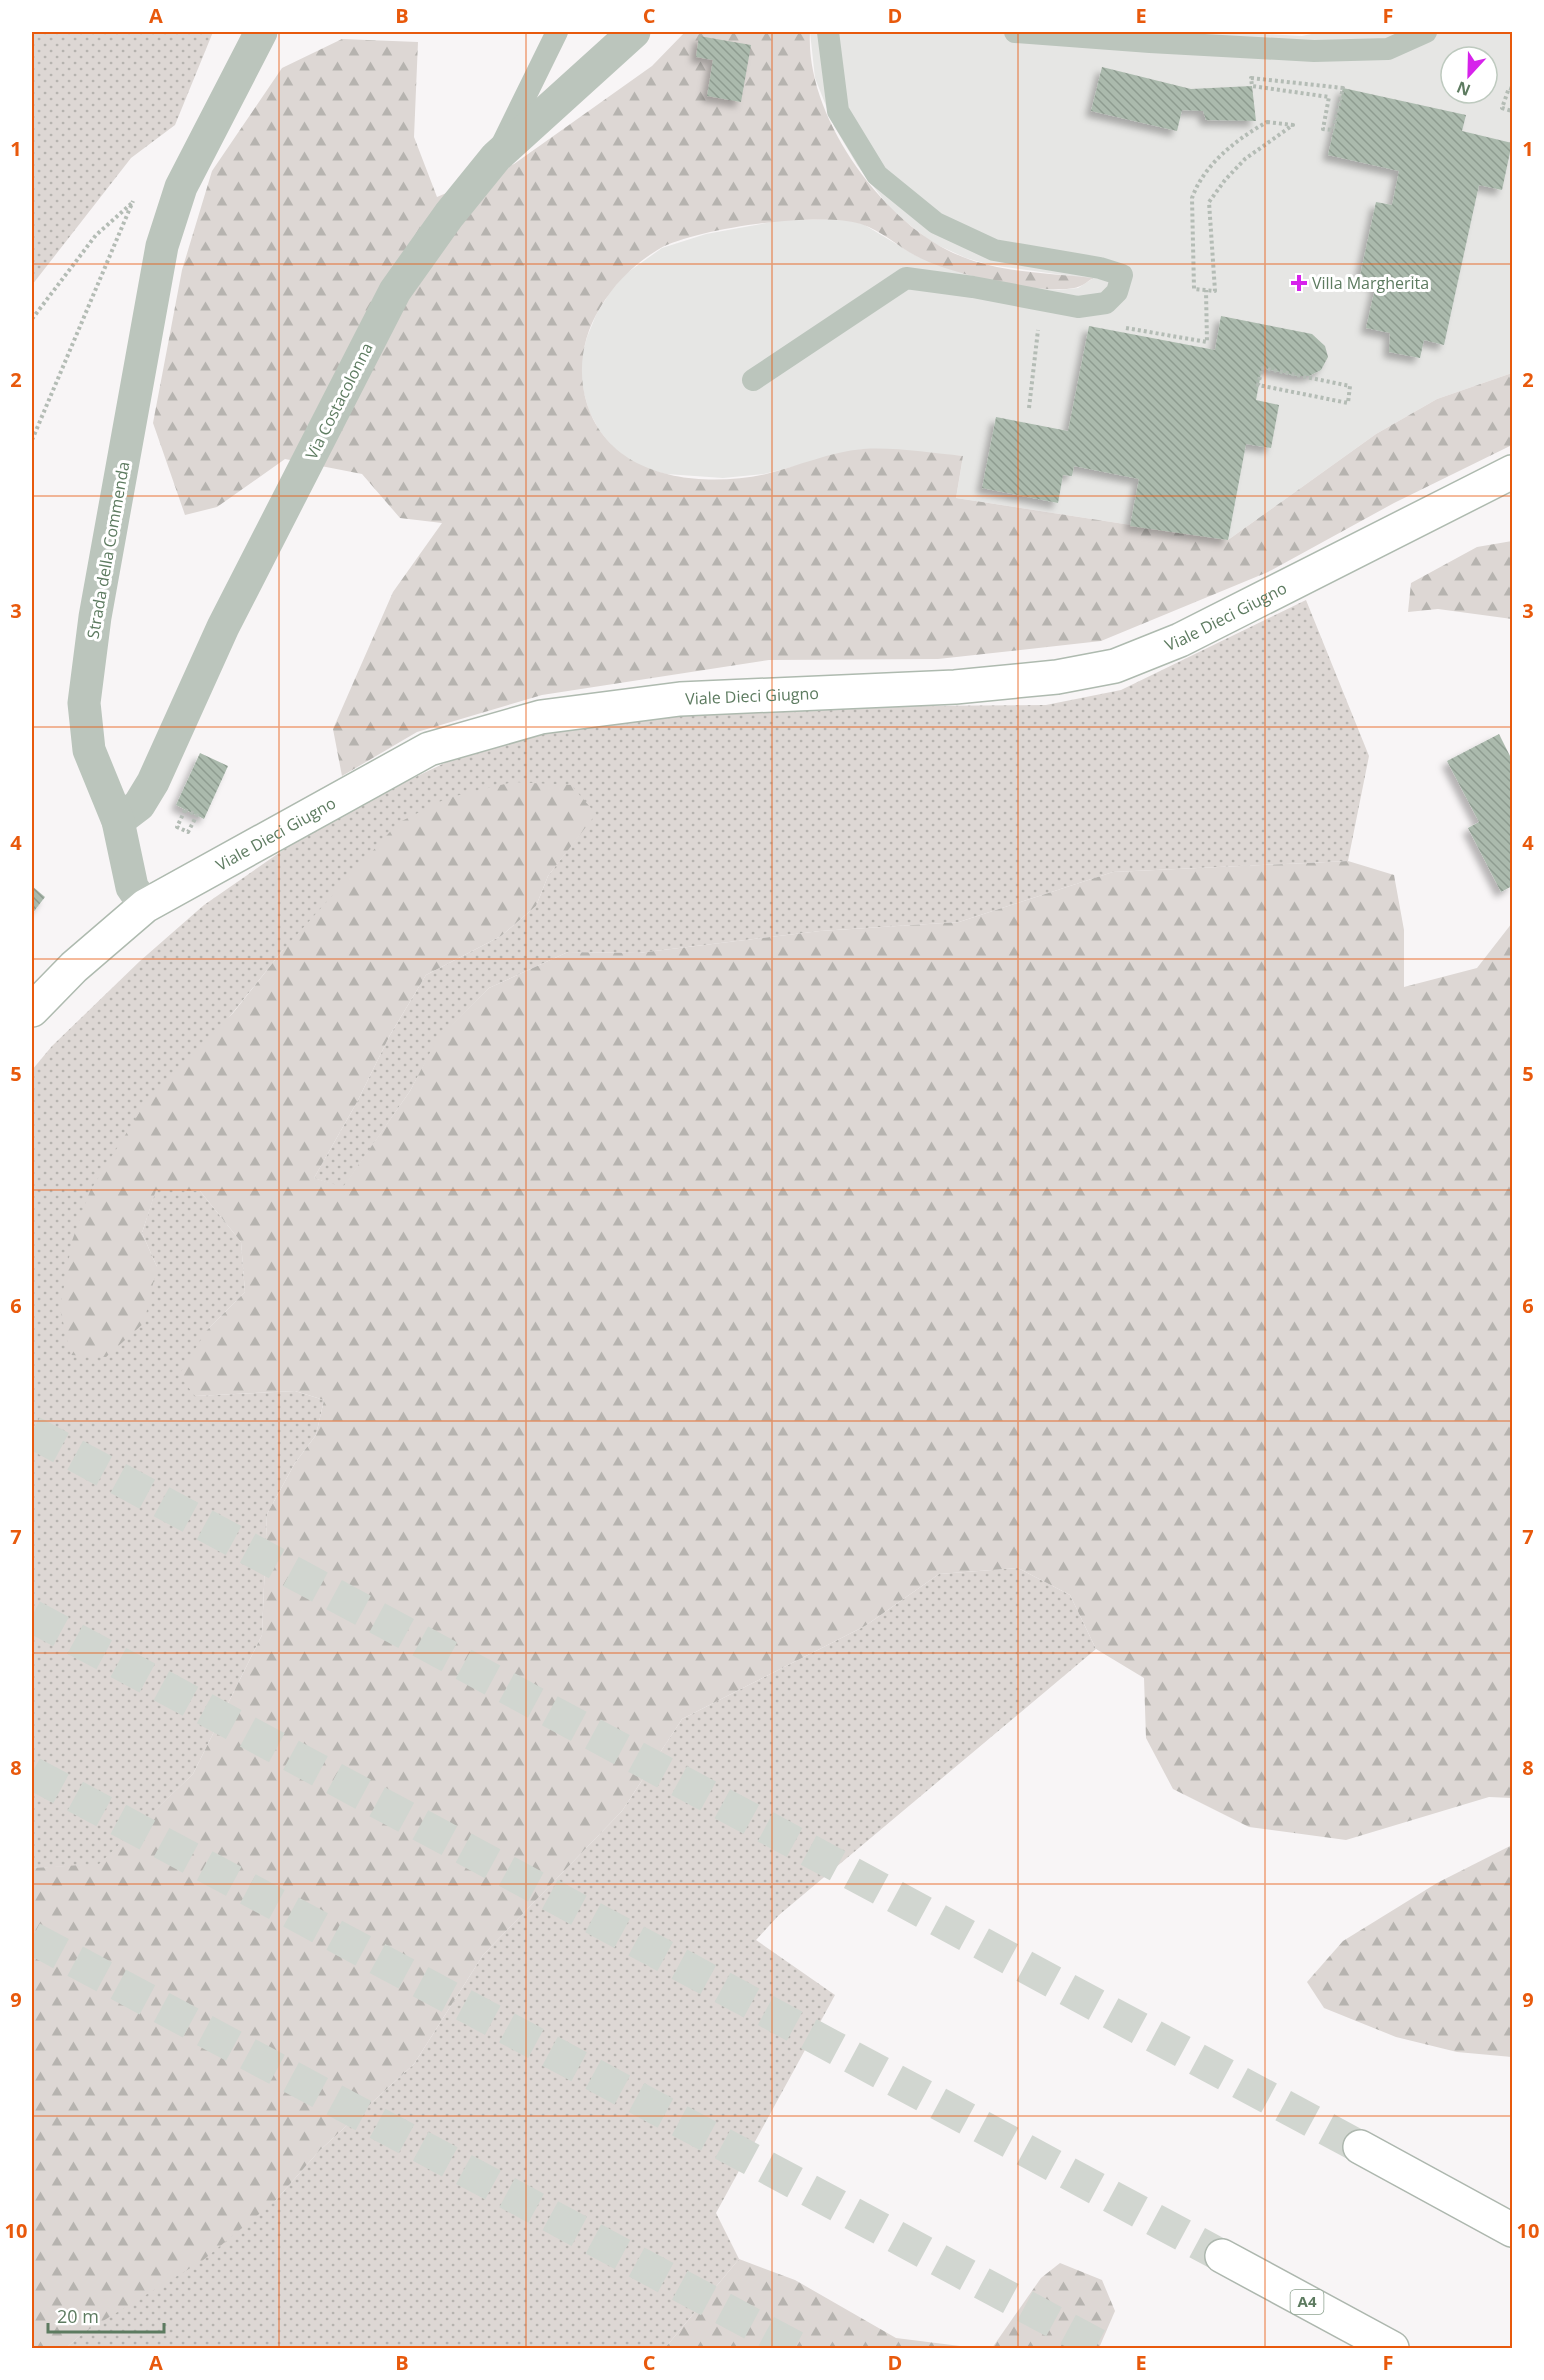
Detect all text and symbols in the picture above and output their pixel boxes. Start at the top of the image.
text: A [149,2,163,29]
text: B [395,2,409,29]
text: C [643,2,656,29]
text: D [888,2,902,29]
text: E [1135,2,1147,29]
text: F [1383,2,1393,29]
north arrow [1439,45,1499,105]
text: N [1453,76,1474,102]
text: 1 [10,135,22,162]
text: 1 [1522,135,1534,162]
place label: Villa Margherita [1312,272,1429,294]
marker: Villa Margherita [1290,274,1308,292]
street label: Via Costacolonna [300,339,378,463]
text: 2 [10,366,22,393]
text: 2 [1522,366,1534,393]
street label: Strada della Commenda [82,460,134,640]
street label: Viale Dieci Giugno [1161,577,1290,656]
text: 3 [10,597,22,624]
text: 3 [1522,597,1534,624]
street label: Viale Dieci Giugno [685,682,819,710]
street label: Viale Dieci Giugno [212,792,340,876]
text: 4 [10,829,22,856]
text: 4 [1522,829,1534,856]
text: 5 [10,1060,22,1087]
text: 5 [1522,1060,1534,1087]
text: 6 [10,1292,22,1319]
text: 6 [1522,1292,1534,1319]
text: 7 [10,1523,22,1550]
text: 7 [1522,1523,1534,1550]
text: 8 [10,1754,22,1781]
text: 8 [1522,1754,1534,1781]
text: 9 [10,1986,22,2013]
text: 9 [1522,1986,1534,2013]
text: 10 [5,2217,27,2244]
text: 10 [1517,2217,1539,2244]
road number: A4 [1290,2290,1324,2314]
scale bar [48,2296,164,2334]
text: 20 m [57,2304,99,2328]
text: A [149,2349,163,2376]
text: B [395,2349,409,2376]
text: C [643,2349,656,2376]
text: D [888,2349,902,2376]
text: E [1135,2349,1147,2376]
text: F [1383,2349,1393,2376]

